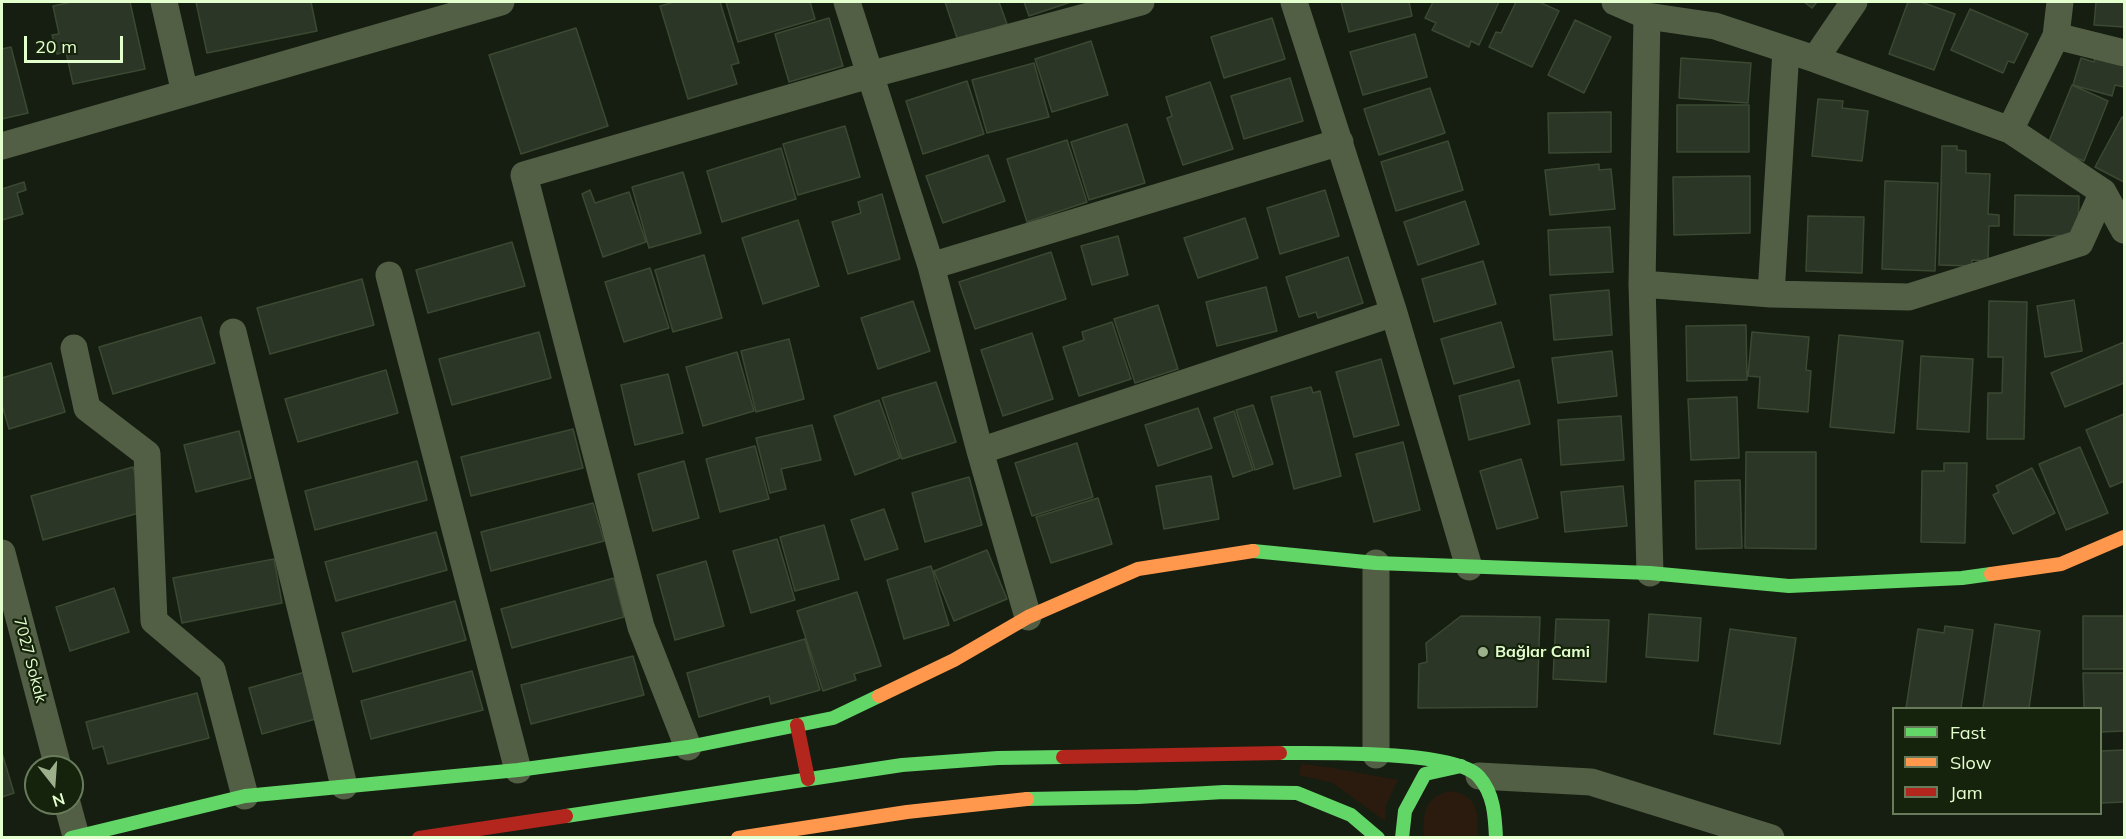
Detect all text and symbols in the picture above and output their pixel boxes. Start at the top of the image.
scale bar [27,24,126,62]
text: 20 m [35,35,77,58]
street label: 7027 Sokak [9,615,51,705]
place label: Bağlar Cami [1495,642,1590,662]
marker: Bağlar Cami [1476,645,1490,659]
legend [1892,707,2102,815]
text: Fast [1950,721,1986,744]
text: Slow [1950,751,1991,774]
north arrow [24,755,84,815]
text: Jam [1950,781,1983,804]
text: N [50,789,67,812]

